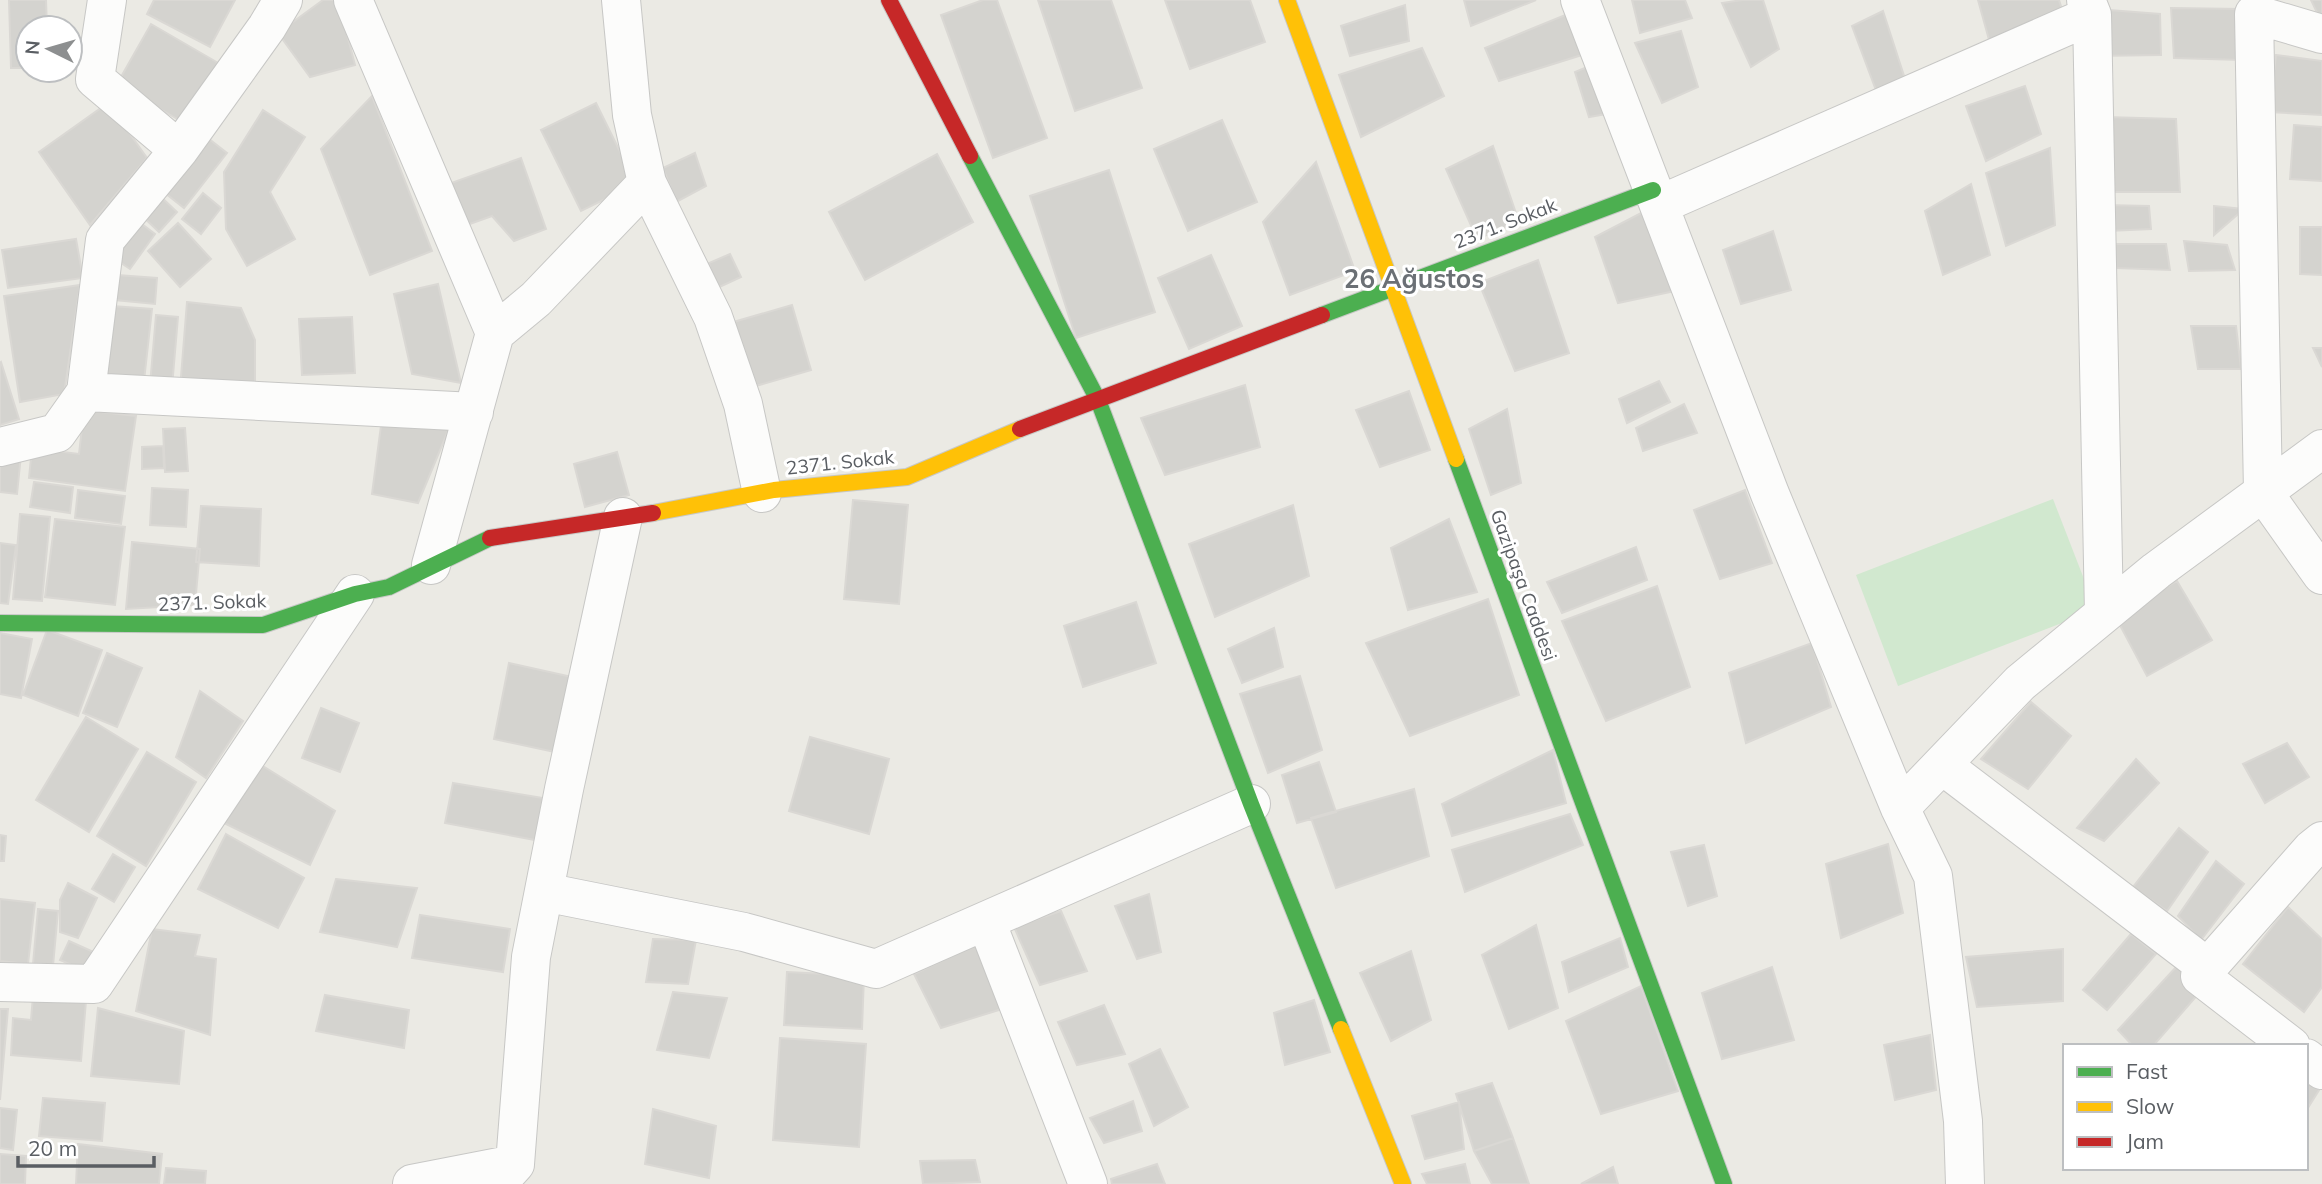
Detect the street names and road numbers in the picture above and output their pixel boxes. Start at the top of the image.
street label: 2371. Sokak [1450,192,1560,254]
street label: 2371. Sokak [785,444,895,480]
street label: Gazipaşa Caddesi [1485,506,1563,664]
street label: 2371. Sokak [157,588,267,616]

